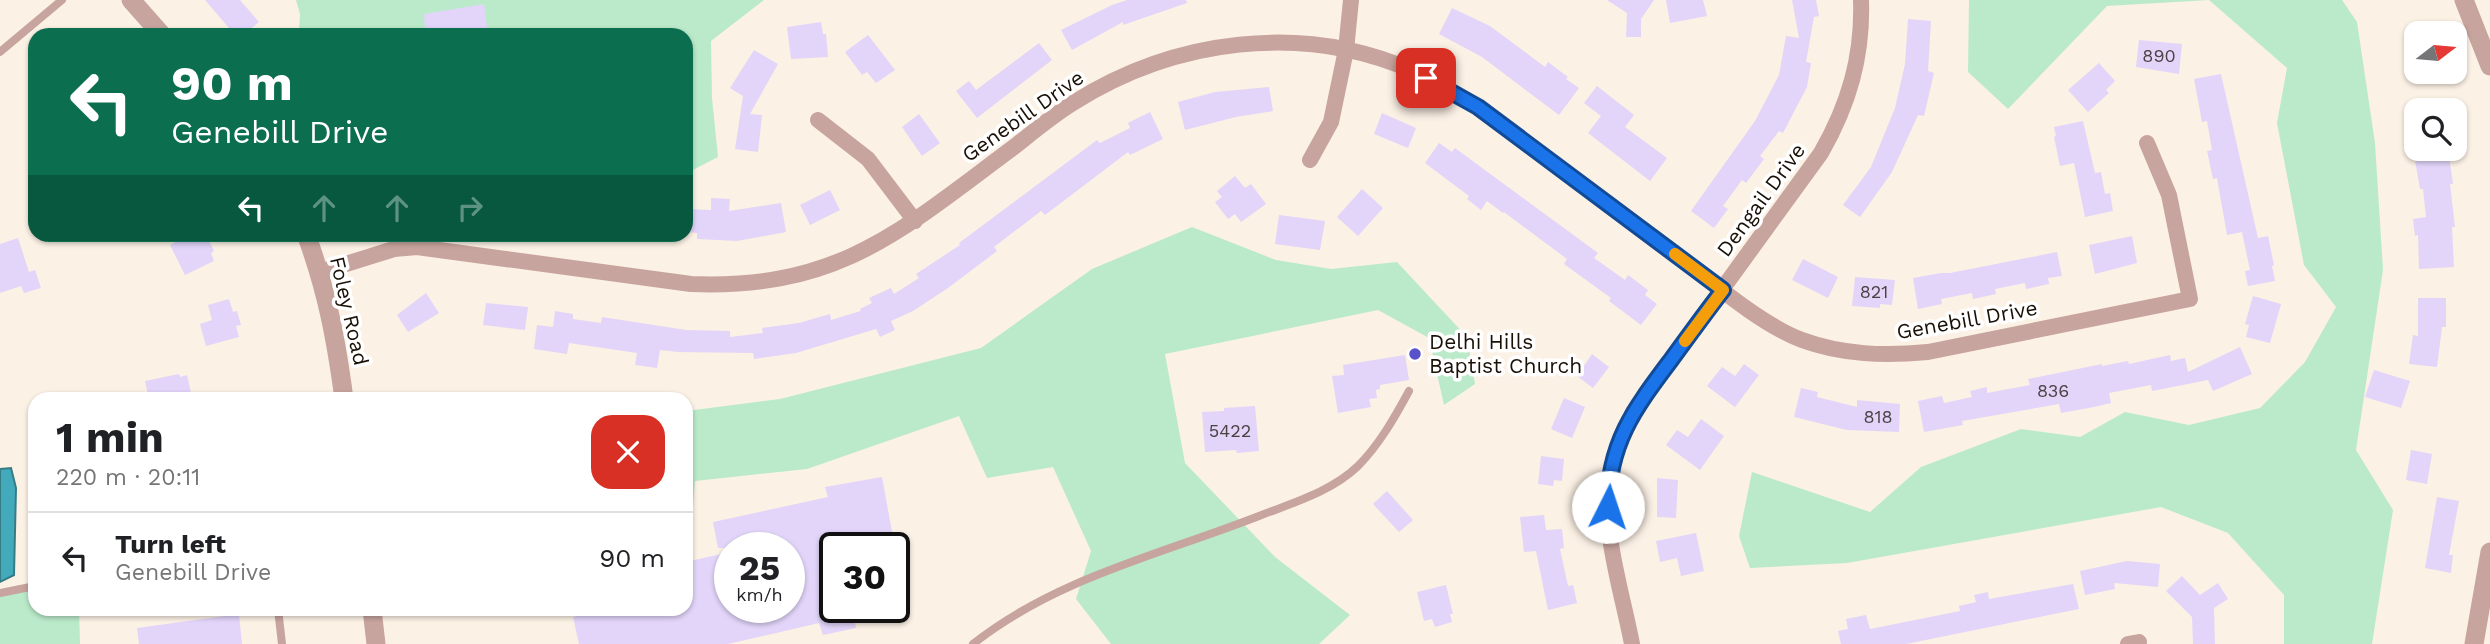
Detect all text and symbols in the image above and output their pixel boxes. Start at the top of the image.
north arrow [2404,21,2468,84]
map controls [2404,21,2467,161]
house number: 890 [2142,45,2176,66]
pin [1396,48,1456,108]
text: 90 m [171,54,293,112]
icon: left [56,56,147,147]
icon: arrive [1407,59,1445,97]
street label: Genebill Drive [957,64,1088,167]
button: search [2404,98,2467,161]
text: Genebill Drive [171,113,388,151]
street label: Dengail Drive [1711,138,1810,261]
icon: left [232,189,270,227]
icon: ahead [305,189,343,227]
icon: ahead [378,189,416,227]
icon: right [451,189,489,227]
street label: Foley Road [325,254,374,368]
house number: 821 [1860,281,1888,302]
street label: Genebill Drive [1894,295,2039,344]
place label: Delhi Hills Baptist Church [1429,329,1582,378]
marker: Delhi Hills Baptist Church [1407,346,1423,362]
house number: 836 [2037,380,2069,401]
house number: 818 [1863,406,1893,427]
text: 1 min [56,413,164,462]
button: close [591,415,665,489]
house number: 5422 [1209,420,1251,441]
text: 220 m · 20:11 [56,464,200,491]
position arrow [1571,470,1645,544]
text: Turn left [115,529,226,559]
speed limit sign: 30 [819,532,910,623]
icon: left [56,539,94,577]
text: 90 m [599,543,665,573]
text: 25 [739,547,780,589]
text: Genebill Drive [115,559,271,586]
text: km/h [736,584,783,605]

